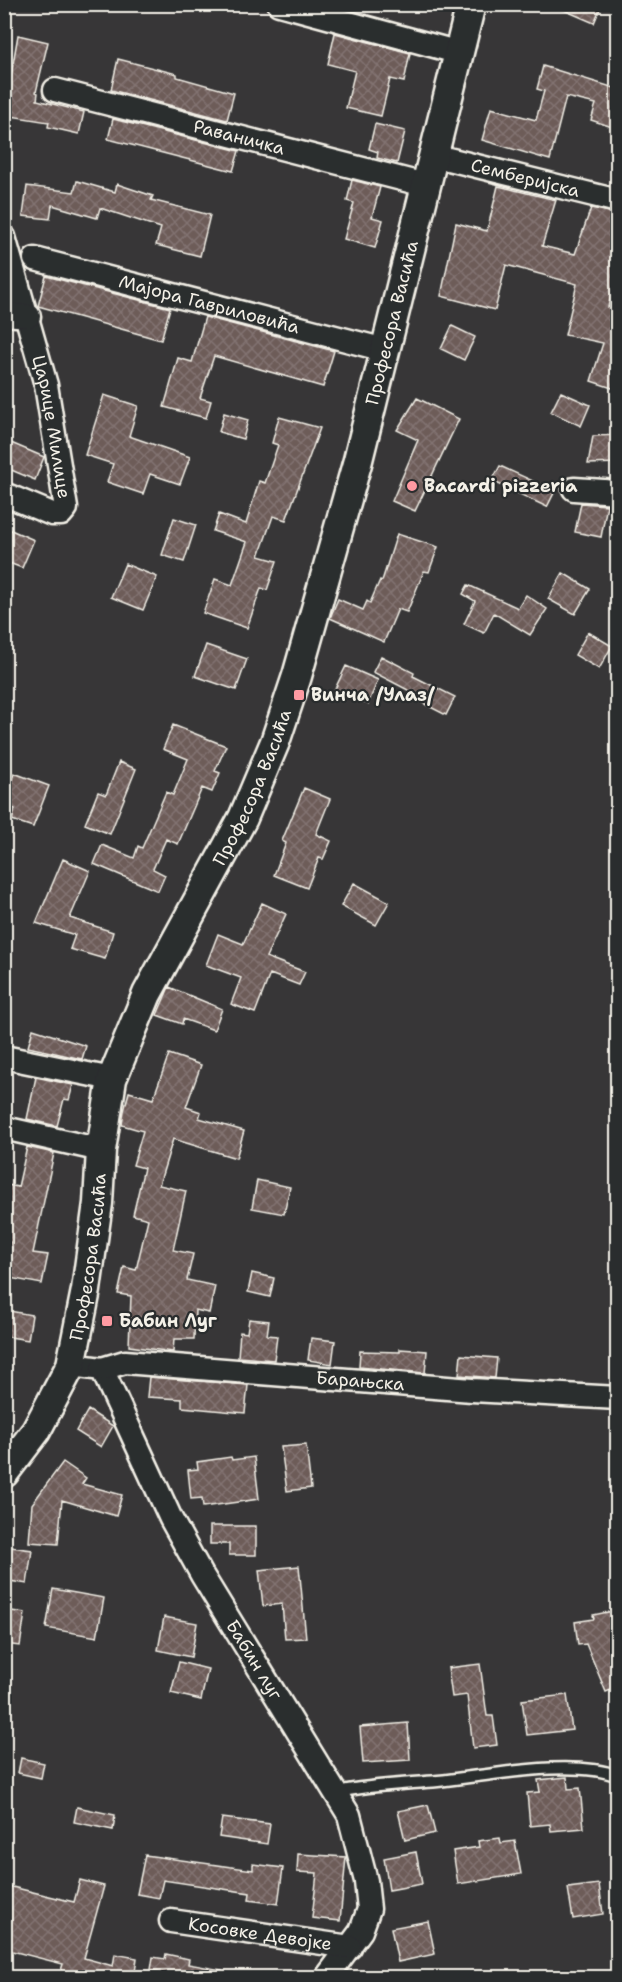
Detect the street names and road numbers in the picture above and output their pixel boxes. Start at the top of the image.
street label: Раваничка [191,114,287,161]
street label: Семберијска [468,153,582,203]
street label: Професора Васића [360,238,424,408]
street label: Мајора Гавриловића [116,269,302,339]
street label: Царице Милице [26,352,76,500]
street label: Професора Васића [207,706,297,870]
street label: Професора Васића [64,1173,112,1343]
street label: Барањска [315,1365,405,1397]
street label: Бабин луг [220,1615,288,1705]
street label: Косовке Девојке [187,1912,333,1956]

